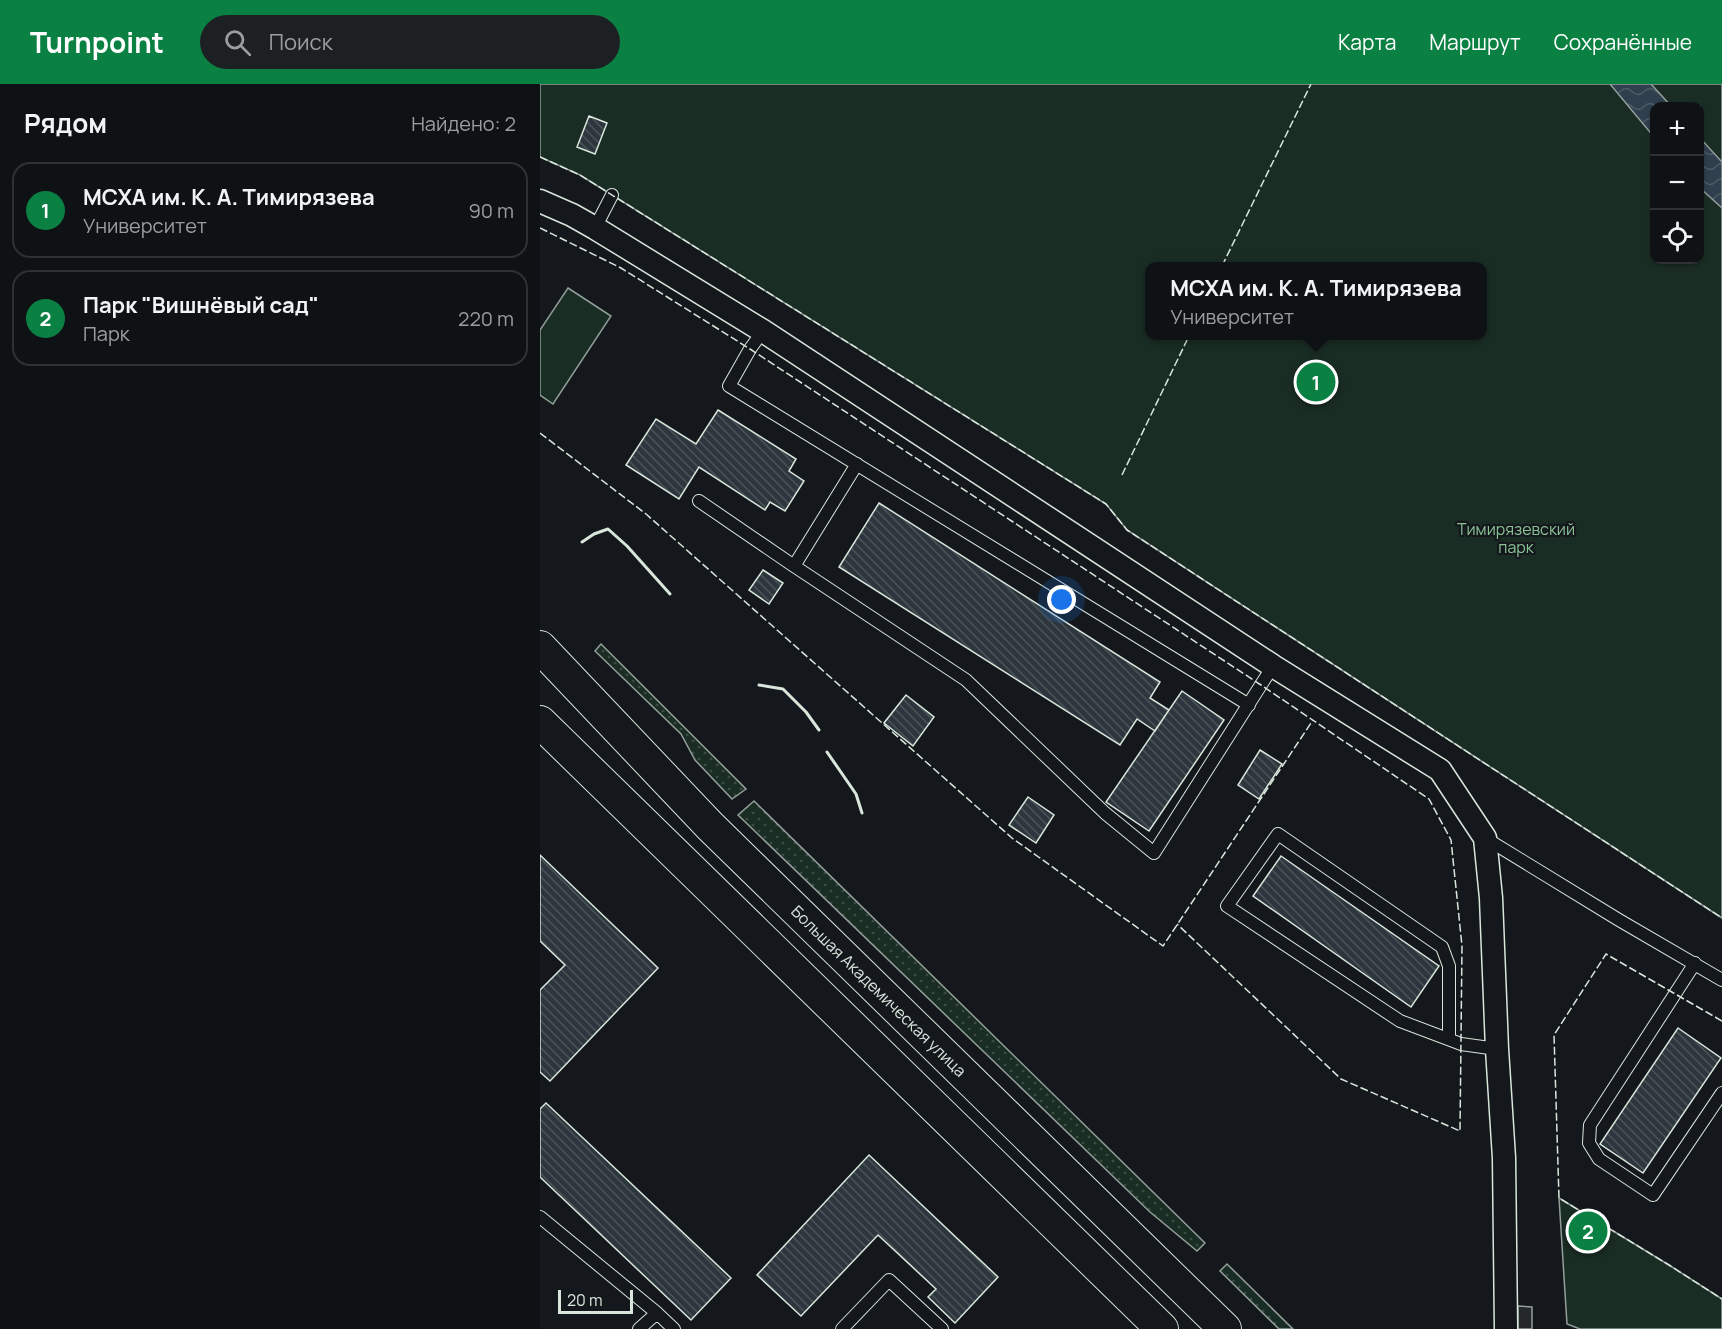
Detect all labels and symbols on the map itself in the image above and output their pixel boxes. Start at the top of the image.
pin: 1 [1296,360,1336,404]
park label: Тимирязевский парк [1457,518,1575,558]
your location [1047,585,1076,614]
street label: Большая Академическая улица [787,900,971,1082]
pin: 2 [1568,1208,1608,1254]
scale bar [558,1287,633,1314]

